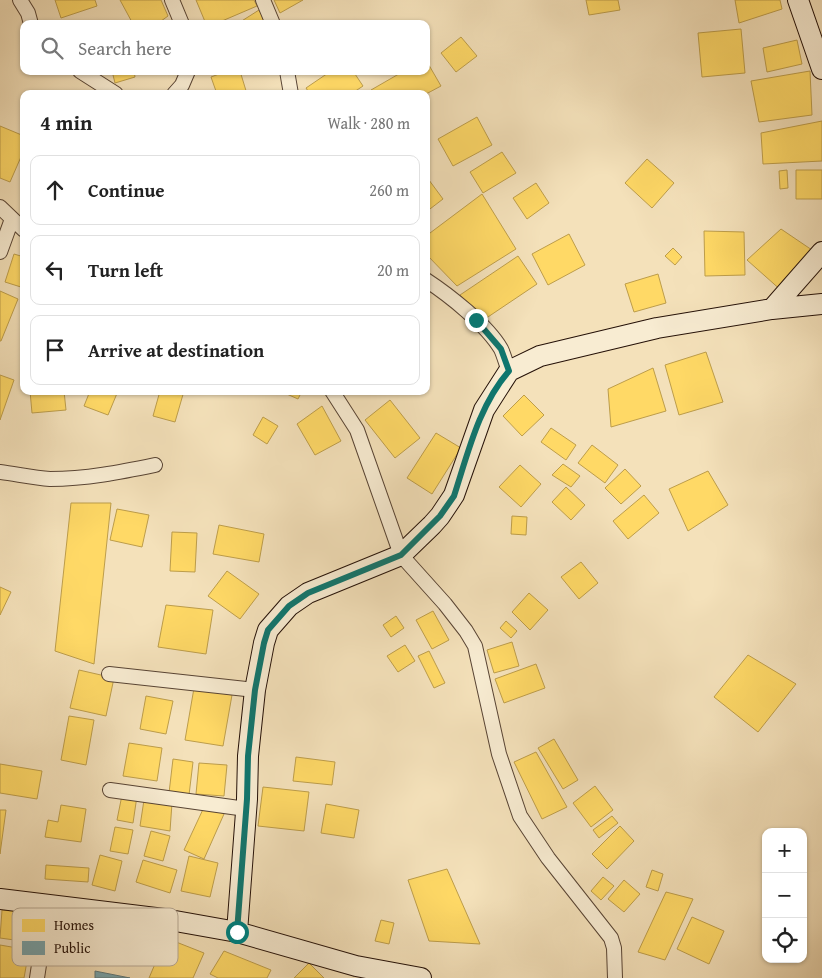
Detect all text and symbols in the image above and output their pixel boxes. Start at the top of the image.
search box [20,20,430,75]
icon: search [38,34,66,62]
text: Search here [78,34,172,62]
text: 4 min [40,107,92,138]
text: Walk · 280 m [327,111,410,135]
icon: ahead [41,176,69,204]
text: Continue [88,176,165,204]
text: 260 m [369,178,409,202]
icon: left [41,256,69,284]
text: Turn left [88,256,163,284]
text: 20 m [377,258,409,282]
route end [465,309,488,332]
icon: arrive [41,336,69,364]
text: Arrive at destination [88,336,264,364]
map controls [762,828,807,963]
button: + [762,828,807,873]
button: − [762,873,807,918]
legend [12,908,178,966]
text: Homes [54,915,94,935]
button: locate [762,918,807,963]
route start [226,921,249,944]
text: Public [54,938,90,958]

